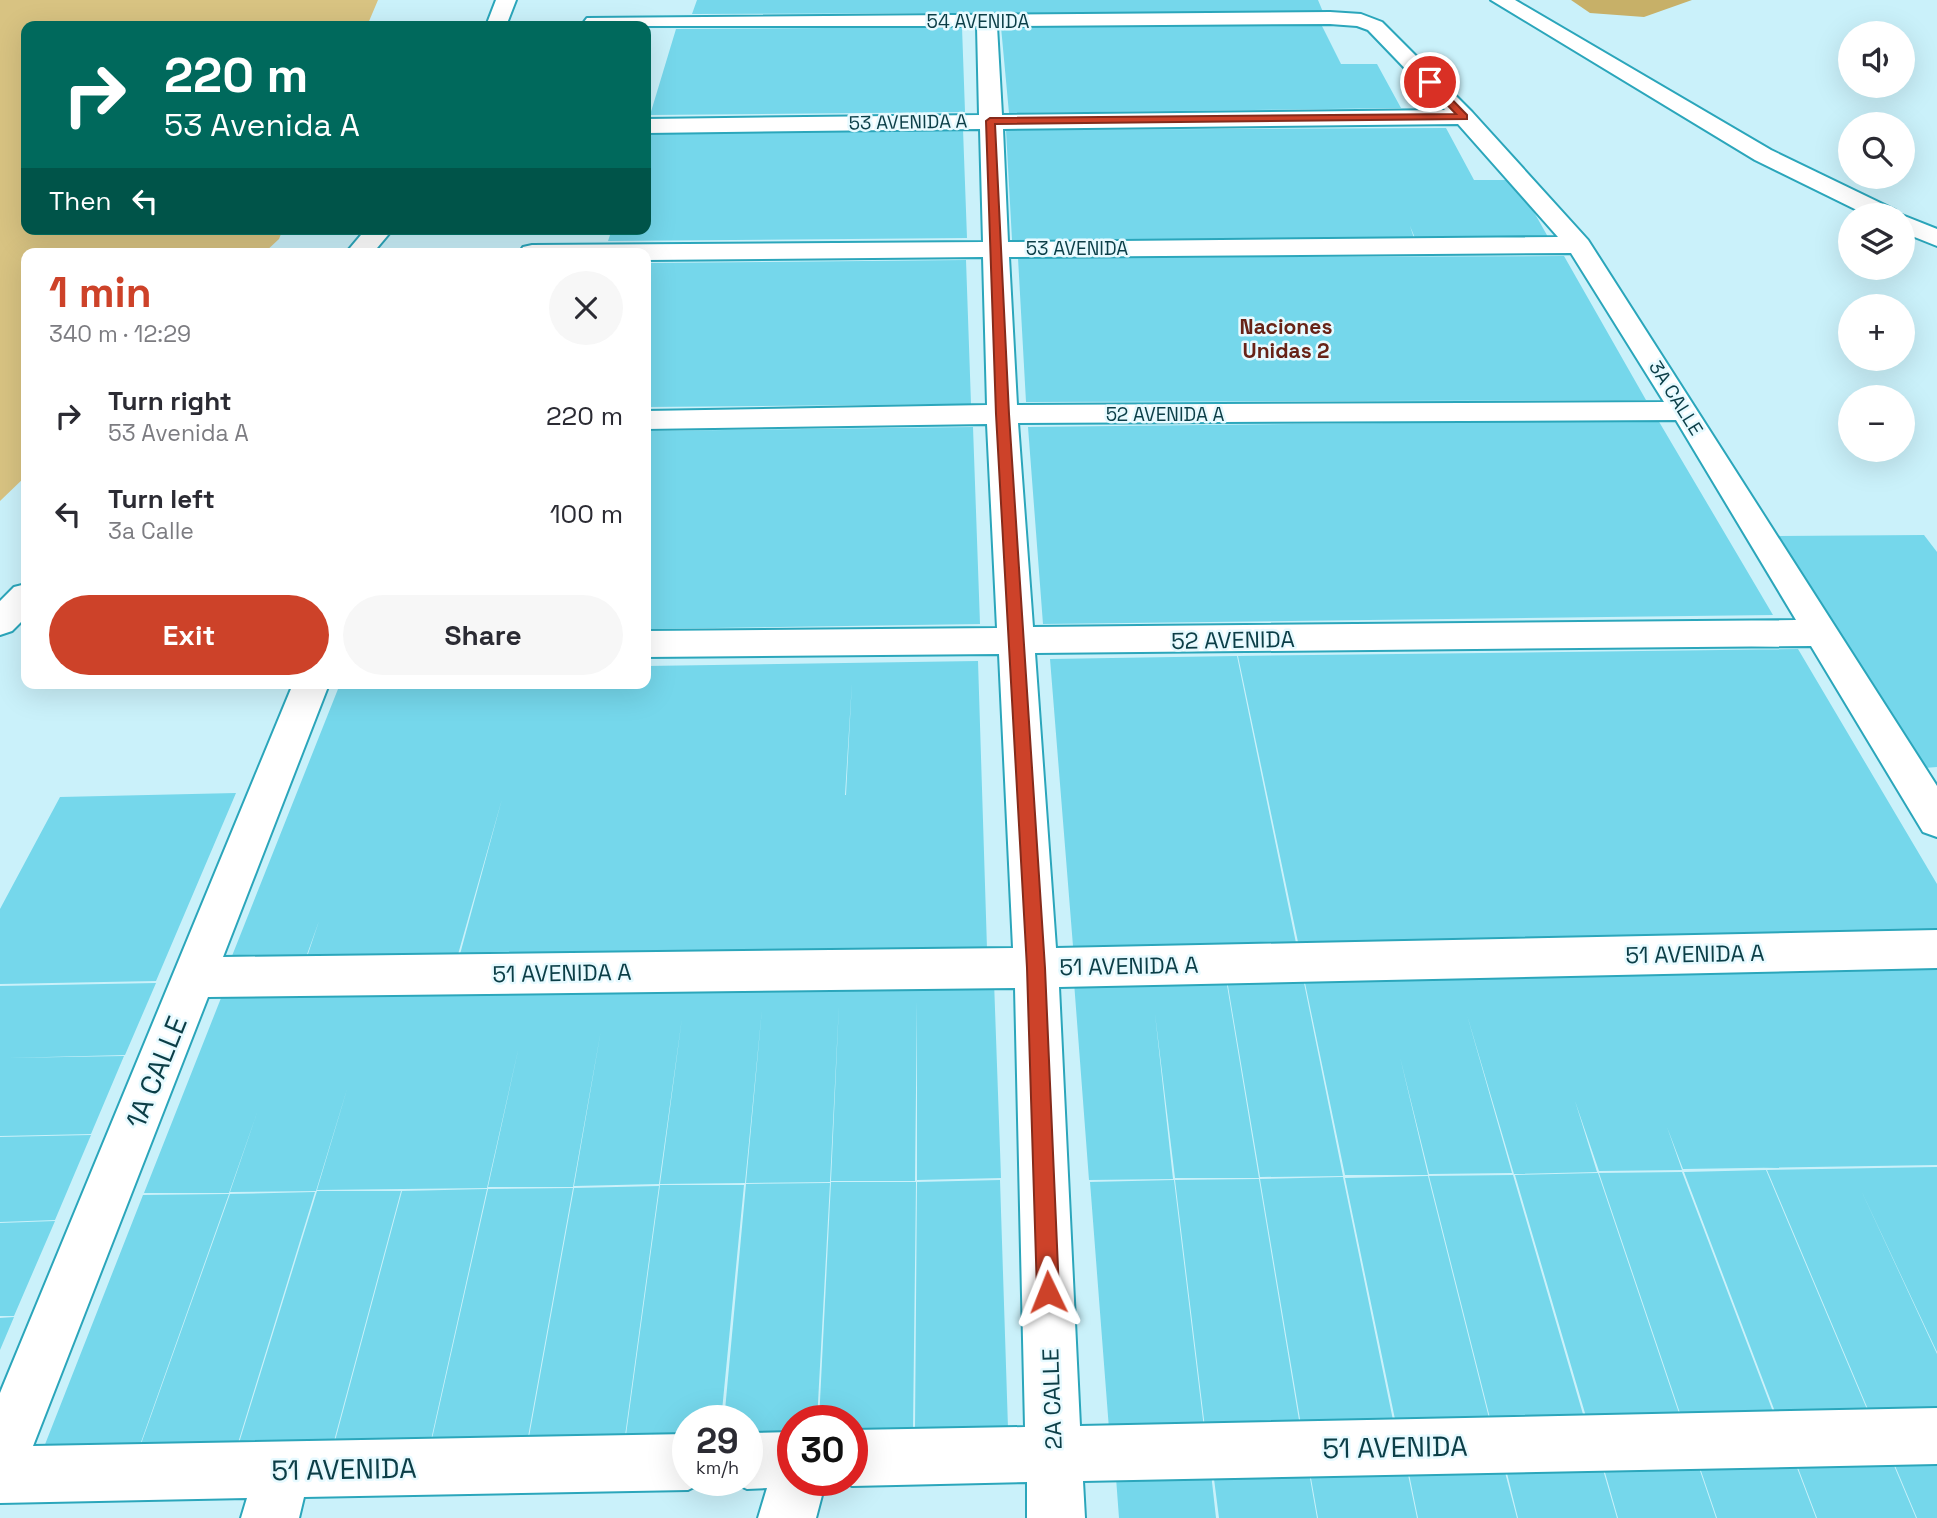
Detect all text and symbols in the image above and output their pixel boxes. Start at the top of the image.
street label: 54 AVENIDA [927,9,1030,34]
map controls [1838,21,1915,462]
button: sound [1838,21,1915,98]
text: 220 m [164,44,308,106]
icon: right [49,49,140,140]
pin [1400,52,1460,112]
icon: arrive [1411,63,1449,101]
text: 53 Avenida A [164,105,360,145]
street label: 53 AVENIDA A [848,108,968,136]
button: search [1838,112,1915,189]
icon: left [126,182,164,220]
text: Then [49,184,112,218]
button: layers [1838,203,1915,280]
street label: 53 AVENIDA [1026,236,1128,261]
text: 1 min [49,266,152,319]
button: close [549,271,623,345]
button: + [1838,294,1915,371]
district label: Naciones Unidas 2 [1240,313,1332,364]
text: 340 m · 12:29 [49,319,191,349]
street label: 3A CALLE [1643,356,1709,440]
text: Turn right [108,384,232,418]
button: − [1838,385,1915,462]
icon: right [49,397,87,435]
text: 220 m [546,399,623,433]
street label: 52 AVENIDA A [1106,402,1224,427]
text: 53 Avenida A [108,418,249,448]
text: Turn left [108,482,215,516]
icon: left [49,495,87,533]
text: 100 m [550,497,623,531]
text: 3a Calle [108,516,194,546]
button: Exit [49,595,329,675]
button: Share [343,595,623,675]
street label: 52 AVENIDA [1171,624,1295,656]
street label: 51 AVENIDA A [1625,938,1765,970]
street label: 51 AVENIDA A [1059,950,1199,982]
street label: 51 AVENIDA A [492,957,632,989]
street label: 1A CALLE [117,1011,195,1133]
position arrow [1011,1255,1085,1329]
street label: 2A CALLE [1035,1348,1069,1450]
speed limit sign: 30 [777,1405,868,1496]
text: 29 [696,1419,739,1463]
street label: 51 AVENIDA [1322,1428,1468,1466]
street label: 51 AVENIDA [271,1450,417,1488]
text: km/h [696,1456,739,1479]

